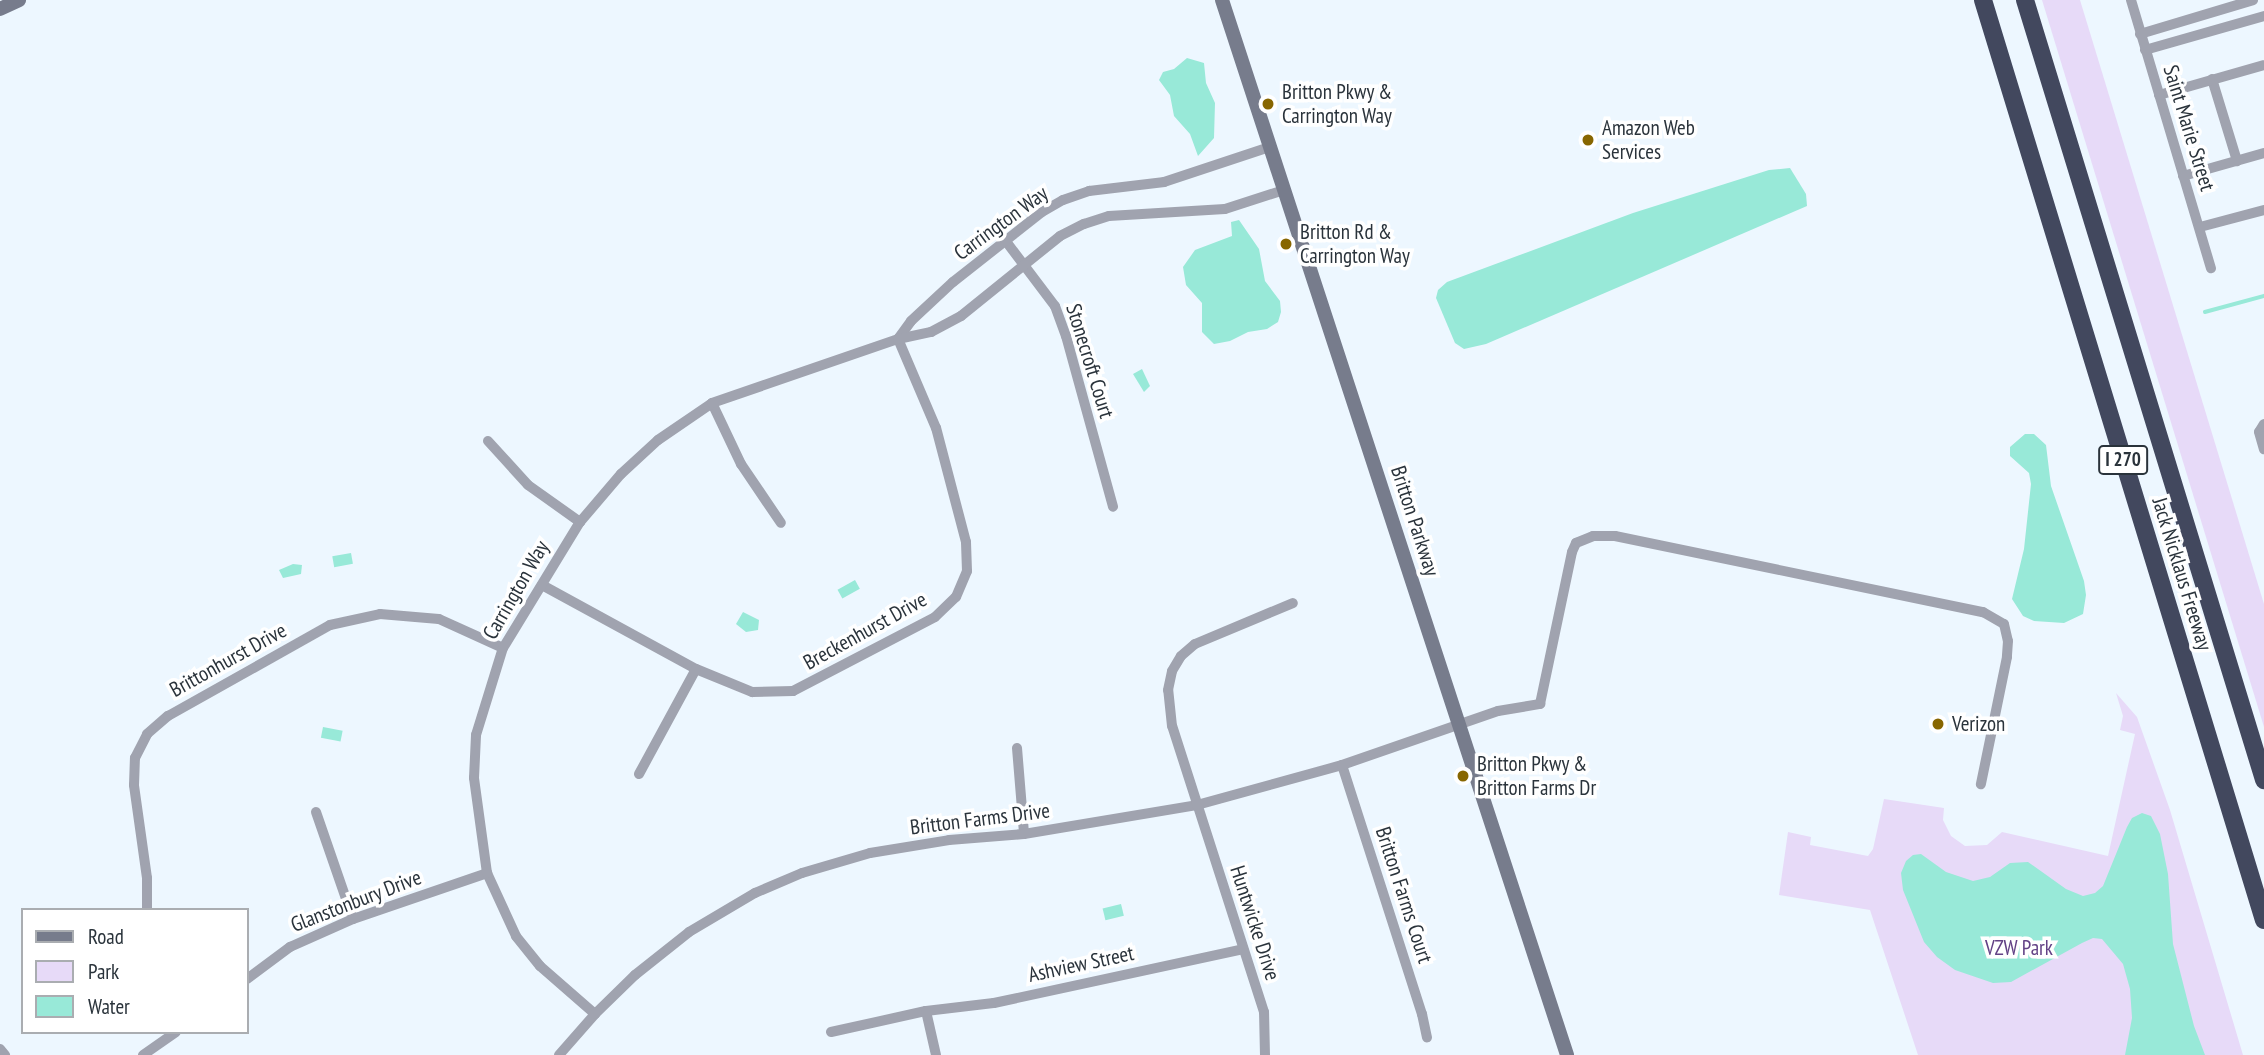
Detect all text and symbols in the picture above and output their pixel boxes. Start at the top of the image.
street label: Saint Marie Street [2158,62,2220,194]
place label: Britton Pkwy & Carrington Way [1282,79,1393,129]
marker: Britton Pkwy & Carrington Way [1260,96,1276,112]
place label: Amazon Web Services [1602,115,1695,165]
marker: Amazon Web Services [1580,132,1596,148]
street label: Carrington Way [949,180,1053,266]
place label: Britton Rd & Carrington Way [1300,219,1410,269]
marker: Britton Rd & Carrington Way [1278,236,1294,252]
street label: Stonecroft Court [1061,301,1119,421]
road number: I 270 [2097,444,2149,475]
street label: Britton Parkway [1385,463,1445,579]
street label: Jack Nicklaus Freeway [2147,494,2217,654]
street label: Carrington Way [478,536,554,644]
street label: Breckenhurst Drive [799,587,931,675]
street label: Brittonhurst Drive [165,618,291,702]
place label: Verizon [1952,711,2005,737]
marker: Verizon [1930,716,1946,732]
place label: Britton Pkwy & Britton Farms Dr [1477,751,1596,801]
marker: Britton Pkwy & Britton Farms Dr [1455,768,1471,784]
street label: Britton Farms Drive [909,798,1051,840]
street label: Britton Farms Court [1370,824,1438,966]
street label: Huntwicke Drive [1225,863,1285,983]
street label: Glanstonbury Drive [287,864,425,938]
legend [21,908,248,1034]
text: Road [88,923,124,950]
park label: VZW Park [1985,935,2053,961]
street label: Ashview Street [1026,940,1136,988]
text: Park [88,958,119,985]
text: Water [88,993,130,1020]

